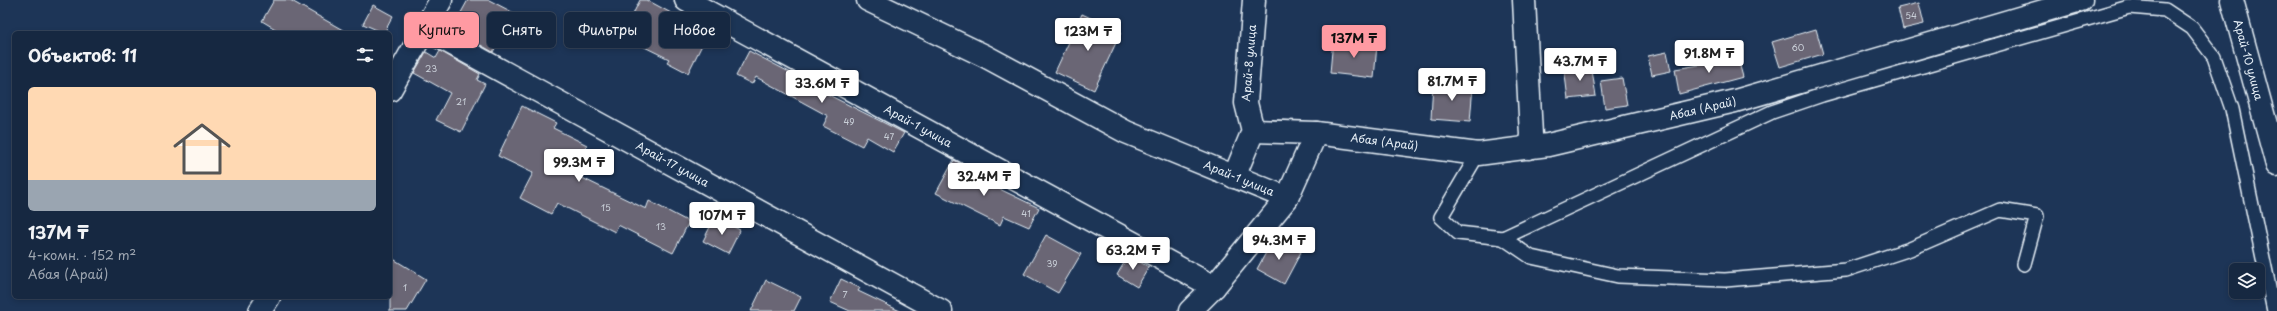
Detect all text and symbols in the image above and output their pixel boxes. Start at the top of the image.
house number: 54 [1905,8,1917,22]
chip: Купить [404,12,479,48]
chip: Снять [487,12,556,48]
chip: Фильтры [564,12,651,48]
chip: Новое [659,12,730,48]
street label: Арай-10 улица [2230,17,2268,102]
pin: 123M ₸ [1055,18,1121,52]
text: 123M ₸ [1064,21,1112,40]
street label: Арай-8 улица [1237,24,1260,102]
pin: 137M ₸ [1321,25,1387,59]
text: 137M ₸ [1331,28,1377,47]
pin: 91.8M ₸ [1672,40,1746,74]
house number: 60 [1792,40,1805,54]
text: Объектов: 11 [28,42,137,68]
text: 91.8M ₸ [1684,43,1734,62]
icon: filters [354,44,376,66]
pin: 43.7M ₸ [1543,48,1617,82]
text: 43.7M ₸ [1553,51,1607,70]
house number: 23 [425,61,437,75]
pin: 81.7M ₸ [1415,68,1489,102]
pin: 33.6M ₸ [785,70,859,104]
text: 81.7M ₸ [1427,71,1477,90]
text: 33.6M ₸ [795,73,849,92]
street label: Абая (Арай) [1668,92,1738,124]
house number: 21 [456,94,466,108]
street label: Арай-1 улица [881,100,955,151]
icon: home [166,113,238,185]
house number: 49 [843,114,855,128]
house number: 47 [884,129,894,143]
street label: Абая (Арай) [1350,129,1419,154]
street label: Арай-17 улица [633,137,712,191]
pin: 99.3M ₸ [542,149,616,183]
text: 99.3M ₸ [553,152,605,171]
street label: Арай-1 улица [1201,156,1277,200]
pin: 32.4M ₸ [947,163,1021,197]
text: 32.4M ₸ [957,166,1011,185]
house number: 15 [601,200,611,214]
pin: 107M ₸ [689,202,755,236]
text: 107M ₸ [698,205,746,224]
house number: 41 [1021,206,1031,220]
text: 137M ₸ [28,219,89,245]
house number: 13 [656,219,666,233]
pin: 94.3M ₸ [1242,227,1316,261]
text: 94.3M ₸ [1252,230,1306,249]
pin: 63.2M ₸ [1096,237,1170,271]
text: 63.2M ₸ [1106,240,1160,259]
text: 4-комн. · 152 m² [28,245,136,264]
house number: 39 [1046,256,1058,270]
map controls [2229,263,2265,299]
button: layers [2229,263,2265,299]
text: Абая (Арай) [28,264,108,283]
house number: 1 [403,280,407,294]
house number: 7 [842,287,848,301]

